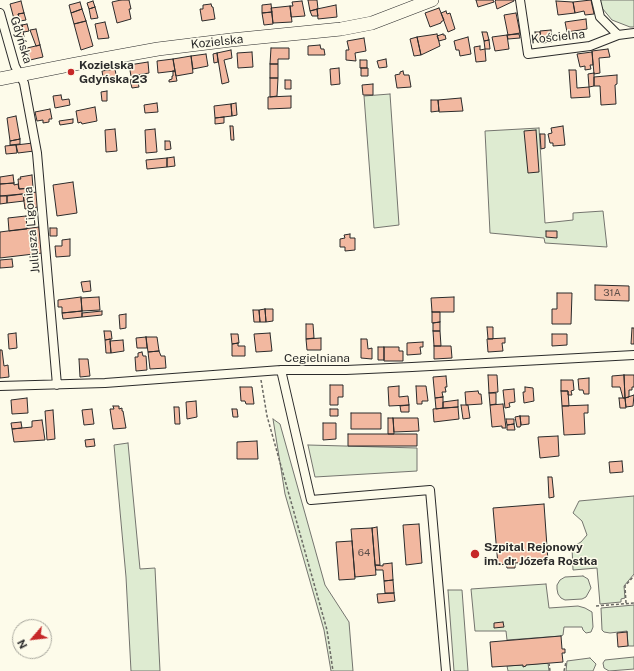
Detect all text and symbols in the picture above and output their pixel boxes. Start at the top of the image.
street label: Gdyńska [7,15,35,65]
street label: Kościelna [530,27,586,47]
street label: Kozielska [190,32,244,52]
place label: Kozielska Gdyńska 23 [79,58,147,86]
marker: Kozielska Gdyńska 23 [66,67,76,77]
street label: Juliusza Ligonia [21,186,43,274]
house number: 31A [603,287,621,299]
street label: Cegielniana [284,351,350,365]
place label: Szpital Rejonowy im. dr Józefa Rostka [484,540,597,568]
house number: 64 [358,547,370,559]
marker: Szpital Rejonowy im. dr Józefa Rostka [469,548,481,560]
north arrow [12,619,52,659]
text: N [15,638,30,651]

